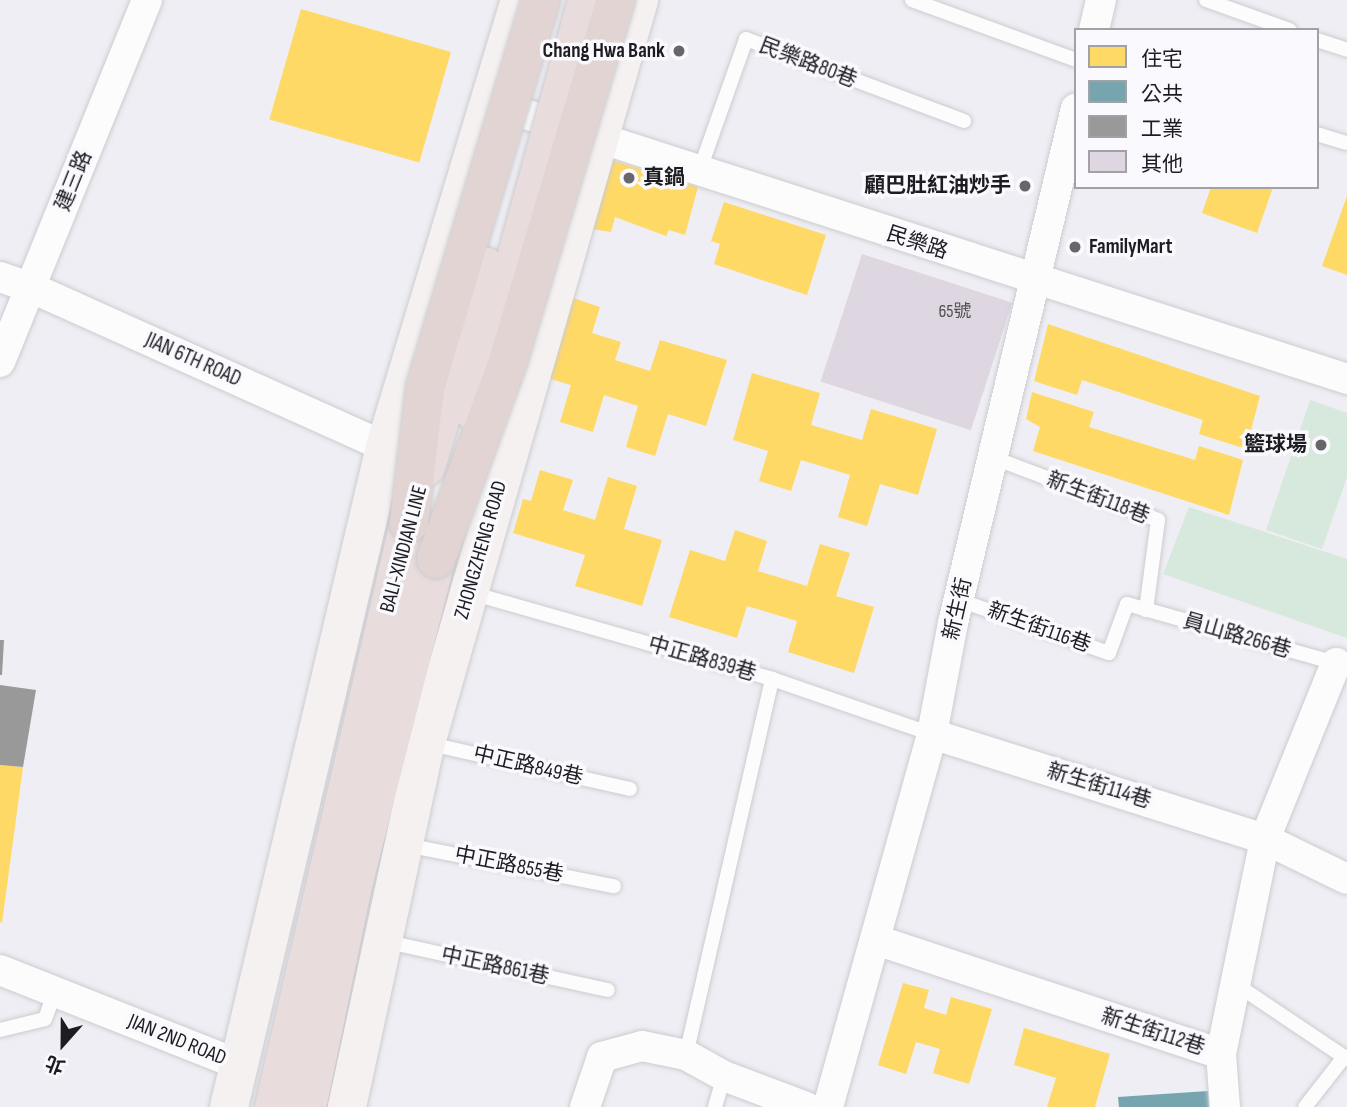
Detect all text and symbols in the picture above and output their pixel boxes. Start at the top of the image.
legend [1074,28,1319,189]
street label: 民樂路80巷 [756,33,860,93]
place label: Chang Hwa Bank [542,38,665,64]
marker: Chang Hwa Bank [671,43,687,59]
text: 住宅 [1141,47,1183,72]
text: 公共 [1141,82,1183,107]
text: 工業 [1141,117,1183,142]
street label: 建三路 [51,147,97,215]
text: 其他 [1141,152,1183,177]
place label: 真鍋 [643,165,685,191]
marker: 真鍋 [621,170,637,186]
place label: 顧巴肚紅油炒手 [864,173,1011,199]
marker: 顧巴肚紅油炒手 [1017,178,1033,194]
street label: 民樂路 [883,221,951,265]
place label: FamilyMart [1089,234,1172,260]
marker: FamilyMart [1067,239,1083,255]
house number: 65號 [938,301,972,323]
street label: JIAN 6TH ROAD [141,328,245,392]
place label: 籃球場 [1244,432,1307,458]
marker: 籃球場 [1313,437,1329,453]
street label: 新生街118巷 [1043,467,1153,529]
street label: ZHONGZHENG ROAD [449,478,513,622]
street label: BALI-XINDIAN LINE [375,483,433,615]
street label: 新生街 [939,575,977,643]
street label: 新生街116巷 [984,598,1094,658]
street label: 員山路266巷 [1180,609,1294,663]
street label: 中正路839巷 [645,632,759,686]
street label: 中正路849巷 [471,741,585,791]
street label: 新生街114巷 [1044,758,1154,814]
street label: 中正路855巷 [453,842,565,888]
street label: 中正路861巷 [439,942,551,990]
street label: 新生街112巷 [1098,1003,1208,1061]
north arrow [28,1009,98,1079]
street label: JIAN 2ND ROAD [124,1009,230,1071]
text: 北 [42,1050,68,1078]

